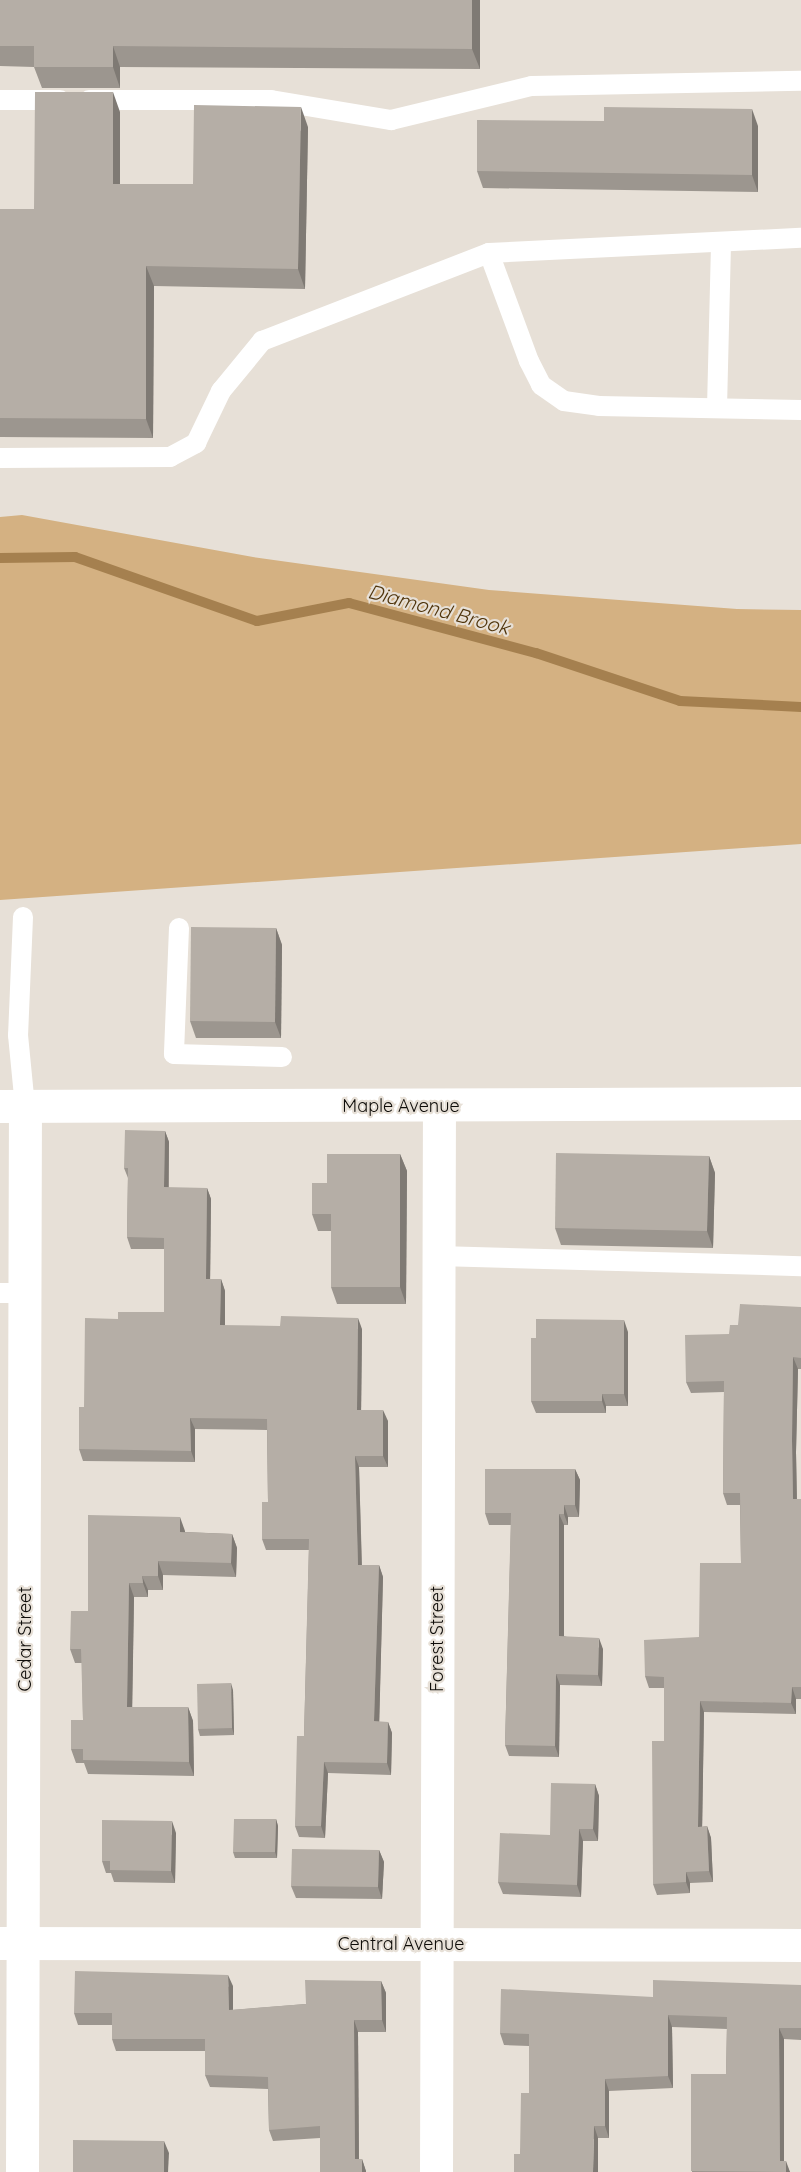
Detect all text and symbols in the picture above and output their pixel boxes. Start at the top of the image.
water label: Diamond Brook [366,579,512,639]
street label: Maple Avenue [342,1095,460,1117]
street label: Forest Street [426,1586,448,1692]
street label: Cedar Street [14,1587,36,1691]
street label: Central Avenue [338,1933,464,1955]

